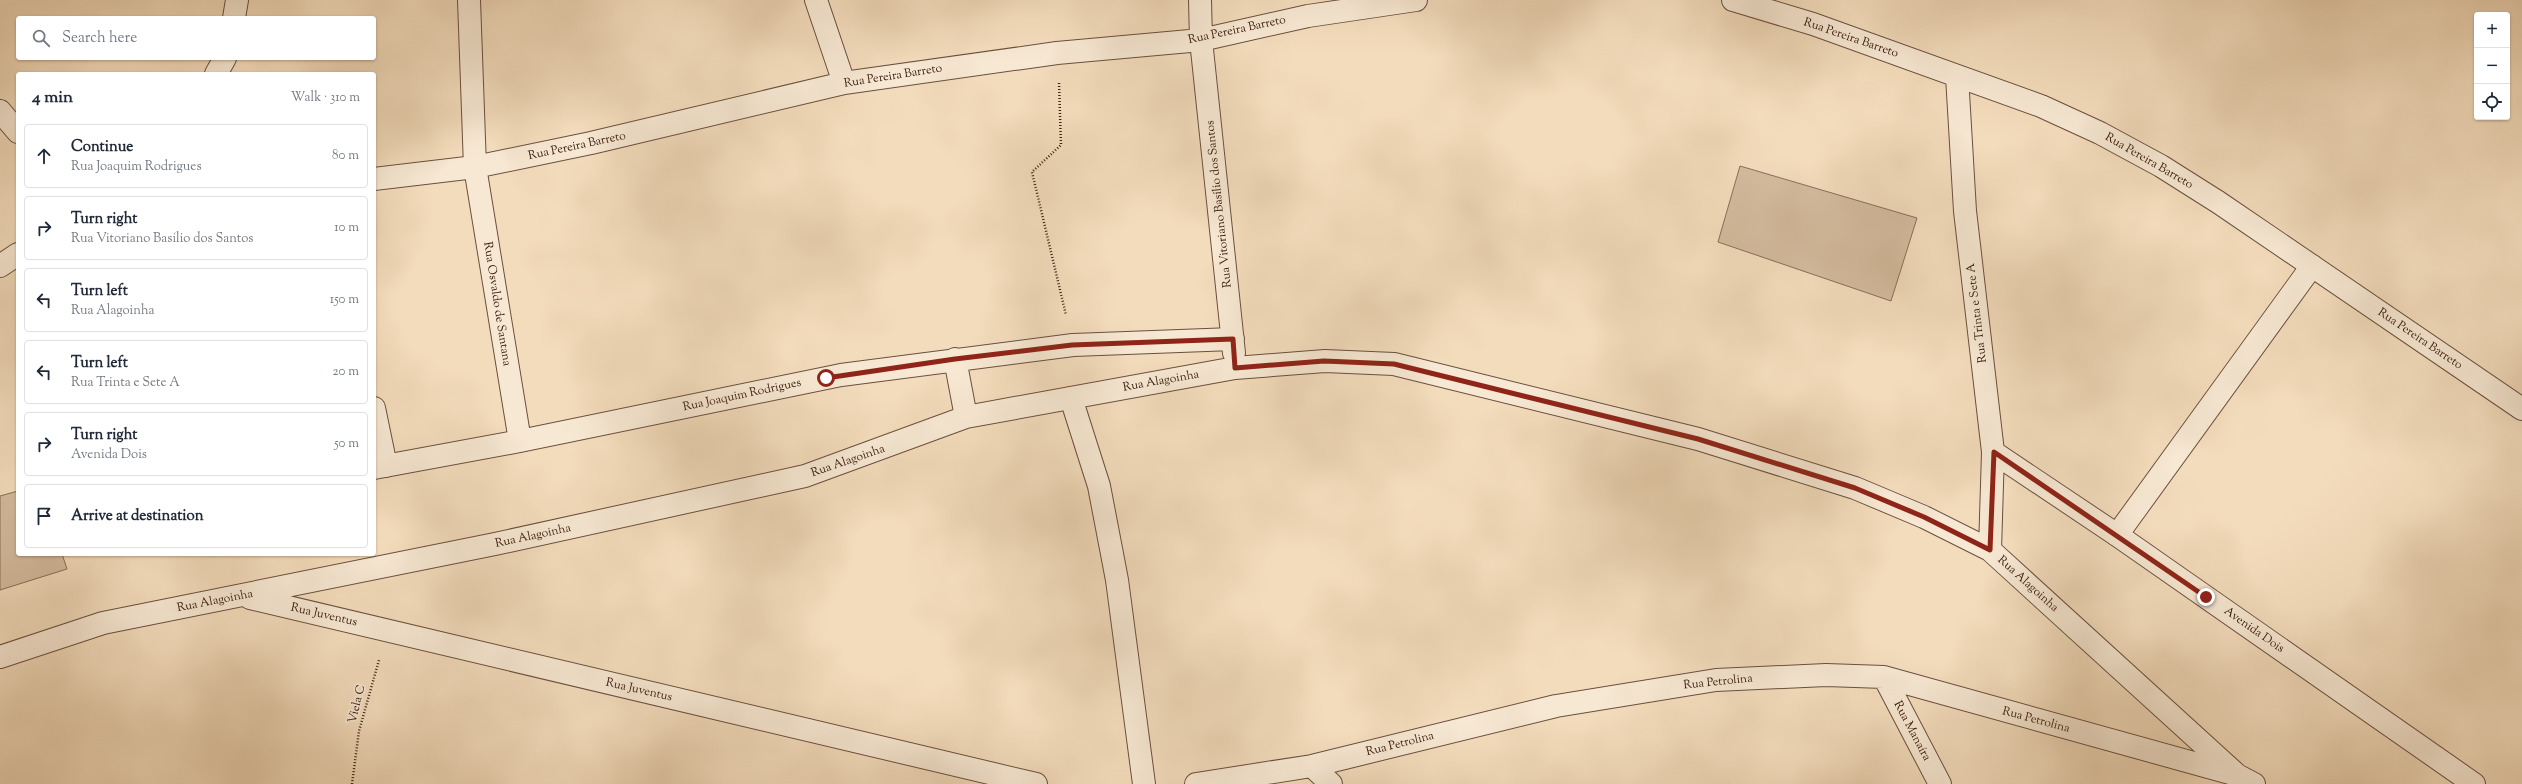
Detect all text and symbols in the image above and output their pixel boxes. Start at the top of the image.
street label: Rua Pereira Barreto [1187,11,1288,49]
map controls [2474,12,2510,120]
button: + [2474,12,2510,48]
street label: Rua Pereira Barreto [1801,13,1901,63]
search box [16,16,376,60]
icon: search [30,27,52,49]
text: Search here [62,28,137,49]
button: − [2474,48,2510,84]
street label: Rua Pereira Barreto [843,59,944,93]
button: locate [2474,84,2510,120]
text: 4 min [32,86,73,110]
text: Walk · 310 m [291,89,360,107]
street label: Rua Vitoriano Basílio dos Santos [1201,119,1237,289]
street label: Rua Pereira Barreto [527,127,628,165]
street label: Rua Pereira Barreto [2102,128,2197,194]
text: Continue [71,137,133,158]
icon: ahead [33,145,55,167]
text: 80 m [332,147,359,165]
text: Rua Joaquim Rodrigues [71,158,202,176]
text: Turn right [71,209,137,230]
icon: right [33,217,55,239]
text: 10 m [334,219,359,237]
text: Rua Vitoriano Basílio dos Santos [71,230,253,248]
street label: Rua Osvaldo de Santana [478,240,516,368]
street label: Rua Trinta e Sete A [1962,262,1992,364]
text: Turn left [71,281,128,302]
icon: left [33,289,55,311]
text: 150 m [330,291,359,309]
text: Rua Alagoinha [71,302,155,320]
street label: Rua Pereira Barreto [2374,304,2467,374]
text: Turn left [71,353,128,374]
icon: left [33,361,55,383]
text: 20 m [333,363,359,381]
street label: Rua Alagoinha [1121,365,1201,397]
route start [817,369,835,387]
text: Rua Trinta e Sete A [71,374,180,392]
street label: Rua Joaquim Rodrigues [681,374,803,416]
text: Turn right [71,425,137,446]
icon: right [33,433,55,455]
text: 50 m [334,435,359,453]
street label: Rua Alagoinha [809,440,888,482]
text: Avenida Dois [71,446,147,464]
icon: arrive [33,505,55,527]
text: Arrive at destination [71,506,204,527]
street label: Rua Alagoinha [493,519,573,553]
street label: Rua Alagoinha [1993,551,2063,617]
street label: Rua Alagoinha [175,585,255,617]
route end [2197,588,2215,606]
street label: Rua Juventus [289,599,359,631]
street label: Avenida Dois [2220,603,2288,658]
street label: Rua Petrolina [1682,669,1754,695]
street label: Rua Juventus [604,674,674,706]
street label: Viela C [344,683,370,725]
street label: Rua Manaíra [1889,698,1936,765]
street label: Rua Petrolina [2000,702,2072,738]
street label: Rua Petrolina [1364,727,1436,761]

